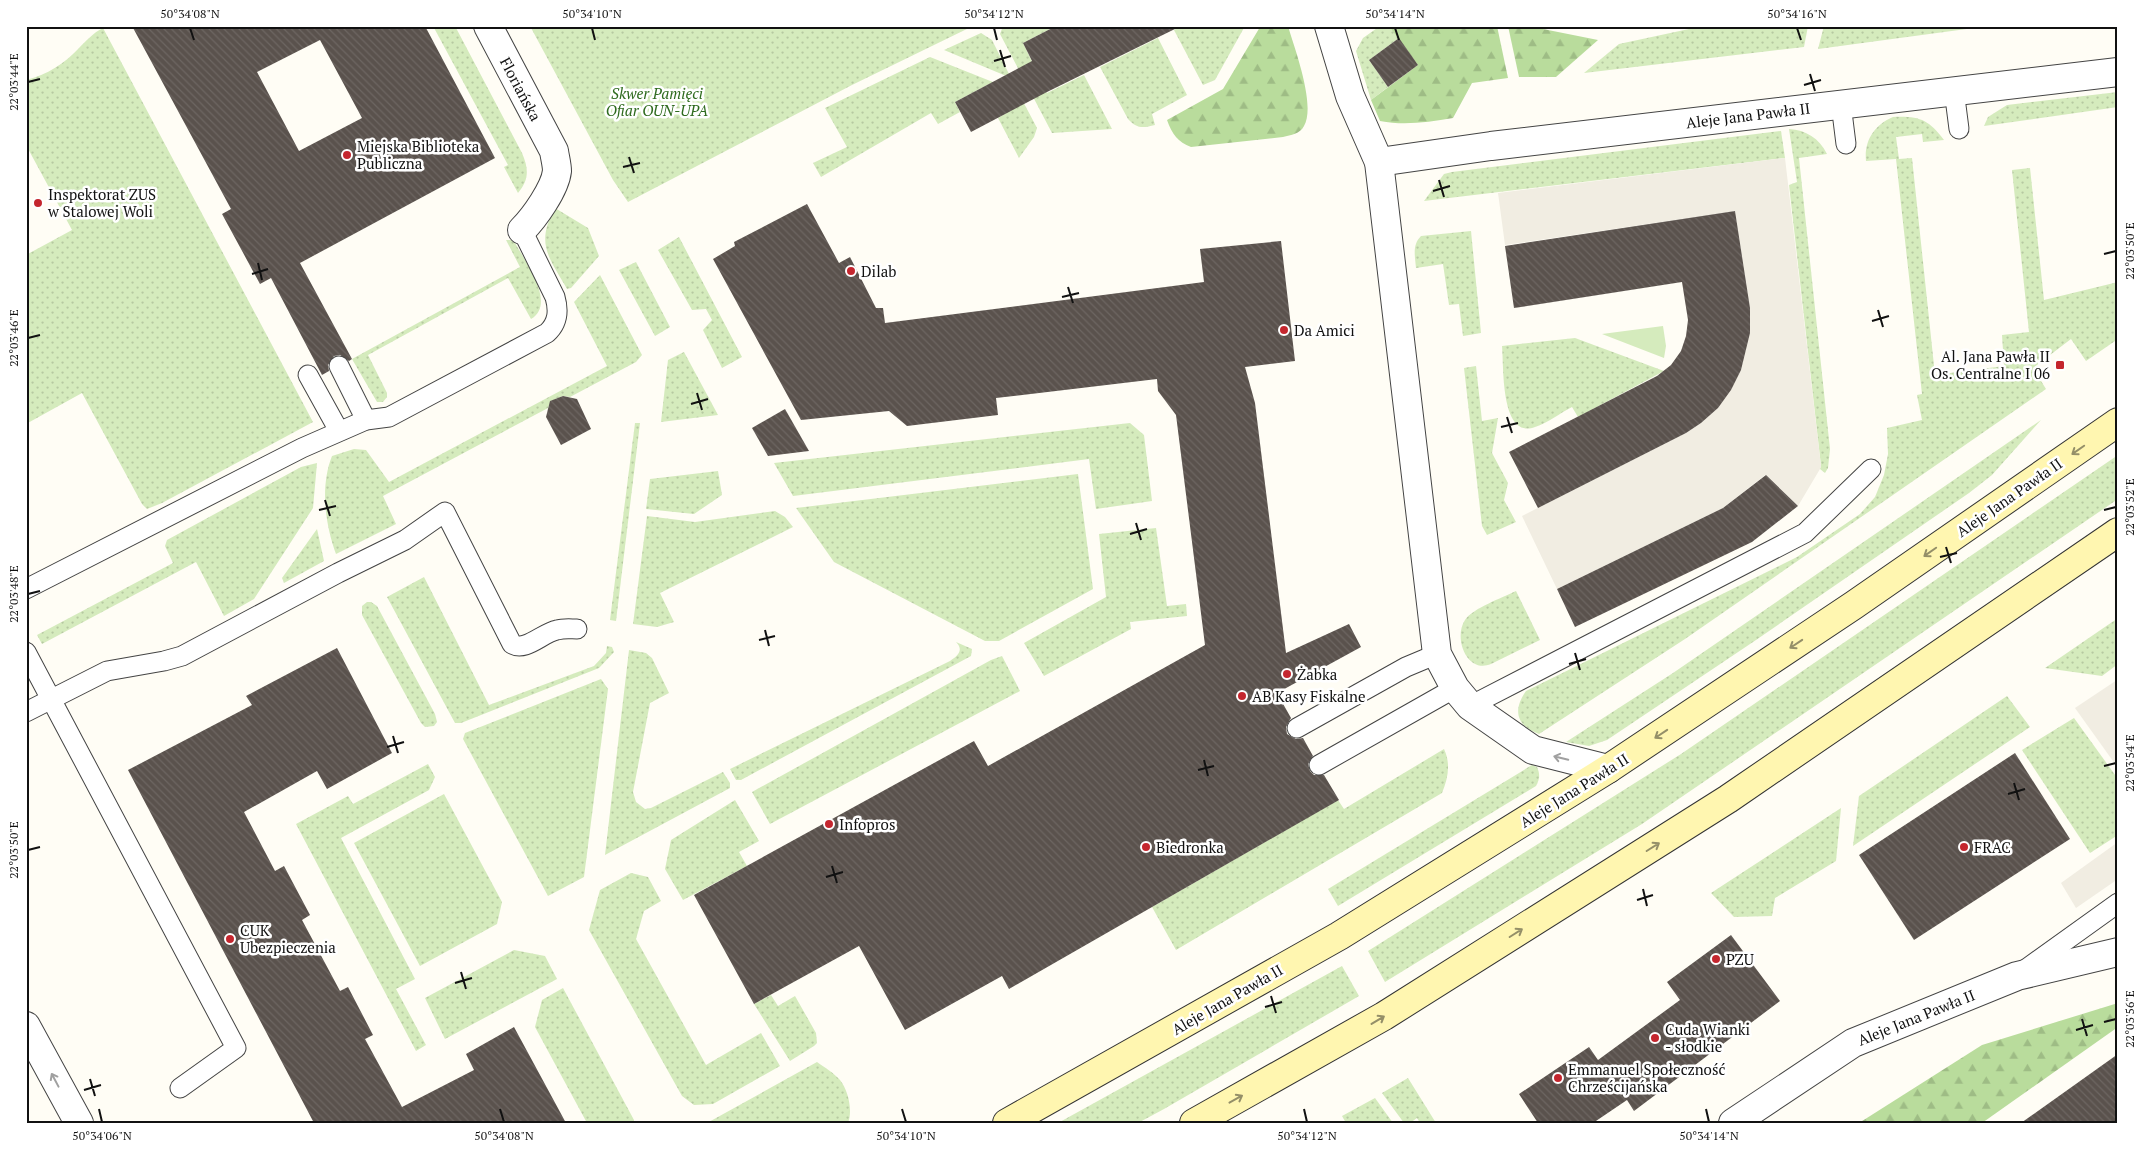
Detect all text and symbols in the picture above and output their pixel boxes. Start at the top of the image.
text: 50°34'08"N [160,6,220,21]
text: 50°34'10"N [562,6,622,21]
text: 50°34'12"N [964,6,1024,21]
text: 50°34'14"N [1365,6,1425,21]
text: 50°34'16"N [1767,6,1827,21]
text: 22°03'44"E [6,53,21,111]
street label: Floriańska [496,54,546,125]
park label: Skwer Pamięci Ofiar OUN-UPA [606,83,708,120]
street label: Aleje Jana Pawła II [1685,97,1811,133]
place label: Miejska Biblioteka Publiczna [357,136,480,173]
marker: Miejska Biblioteka Publiczna [341,149,353,161]
place label: Inspektorat ZUS w Stalowej Woli [47,184,156,221]
marker: Inspektorat ZUS w Stalowej Woli [32,197,44,209]
text: 22°03'50"E [2122,222,2137,280]
place label: Dilab [861,261,896,281]
marker: Dilab [845,265,857,277]
text: 22°03'46"E [6,309,21,367]
place label: Da Amici [1294,320,1355,340]
marker: Da Amici [1278,324,1290,336]
place label: Al. Jana Pawła II Os. Centralne I 06 [1931,346,2050,383]
marker: Al. Jana Pawła II Os. Centralne I 06 [2054,359,2066,371]
one-way arrow [2071,445,2085,455]
street label: Aleje Jana Pawła II [1952,453,2066,541]
text: 22°03'52"E [2122,478,2137,536]
one-way arrow [1923,547,1937,557]
text: 22°03'48"E [6,565,21,623]
one-way arrow [1789,639,1803,649]
place label: Żabka [1297,664,1338,684]
marker: Żabka [1281,668,1293,680]
place label: AB Kasy Fiskalne [1252,686,1366,706]
marker: AB Kasy Fiskalne [1236,690,1248,702]
one-way arrow [1654,729,1668,739]
text: 22°03'54"E [2122,734,2137,792]
street label: Aleje Jana Pawła II [1516,748,1632,832]
one-way arrow [1553,752,1569,762]
place label: Infopros [839,814,895,834]
marker: Infopros [823,818,835,830]
text: 22°03'50"E [6,821,21,879]
place label: Biedronka [1156,837,1224,857]
place label: FRAC [1974,837,2011,857]
marker: Biedronka [1140,841,1152,853]
one-way arrow [1646,841,1660,851]
marker: FRAC [1958,841,1970,853]
place label: CUK Ubezpieczenia [240,920,336,957]
one-way arrow [1508,928,1522,938]
marker: CUK Ubezpieczenia [224,933,236,945]
place label: PZU [1726,949,1754,969]
marker: PZU [1710,953,1722,965]
street label: Aleje Jana Pawła II [1168,959,1286,1039]
street label: Aleje Jana Pawła II [1854,984,1978,1050]
text: 22°03'56"E [2122,990,2137,1048]
one-way arrow [1371,1014,1385,1024]
place label: Cuda Wianki - słodkie [1665,1019,1750,1056]
marker: Cuda Wianki - słodkie [1649,1032,1661,1044]
place label: Emmanuel Społeczność Chrześcijańska [1568,1059,1725,1096]
marker: Emmanuel Społeczność Chrześcijańska [1552,1072,1564,1084]
one-way arrow [50,1073,60,1088]
one-way arrow [1229,1094,1244,1104]
text: 50°34'06"N [72,1128,132,1143]
text: 50°34'08"N [474,1128,534,1143]
text: 50°34'10"N [876,1128,936,1143]
text: 50°34'12"N [1277,1128,1337,1143]
text: 50°34'14"N [1679,1128,1739,1143]

